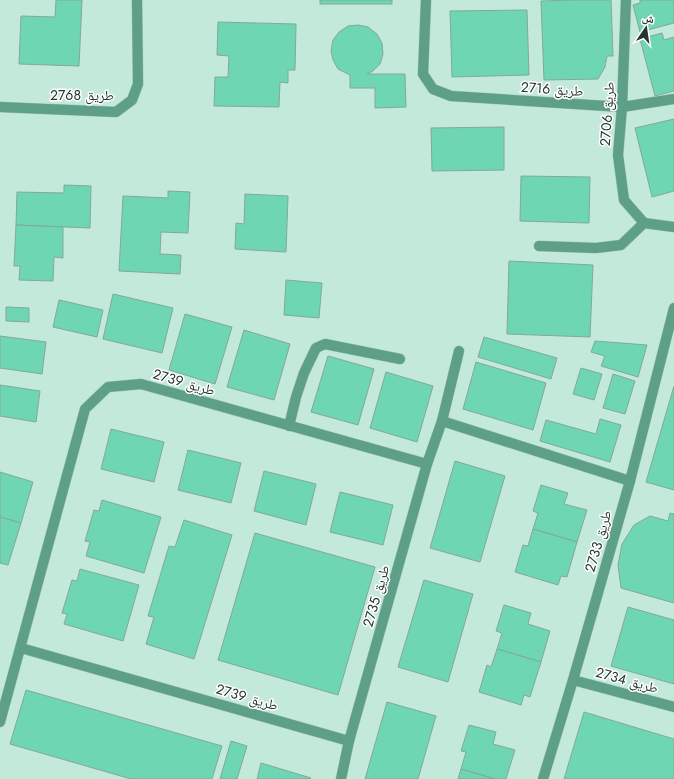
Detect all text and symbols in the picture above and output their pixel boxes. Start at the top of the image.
north arrow [626,8,666,48]
text: ش [641,9,656,27]
street label: طريق 2716 [520,77,584,101]
street label: طريق 2706 [595,81,619,147]
street label: طريق 2768 [50,85,114,105]
street label: طريق 2739 [151,364,217,400]
street label: طريق 2733 [580,508,616,574]
street label: طريق 2735 [358,563,394,629]
street label: طريق 2734 [593,662,661,698]
street label: طريق 2739 [214,679,280,715]

